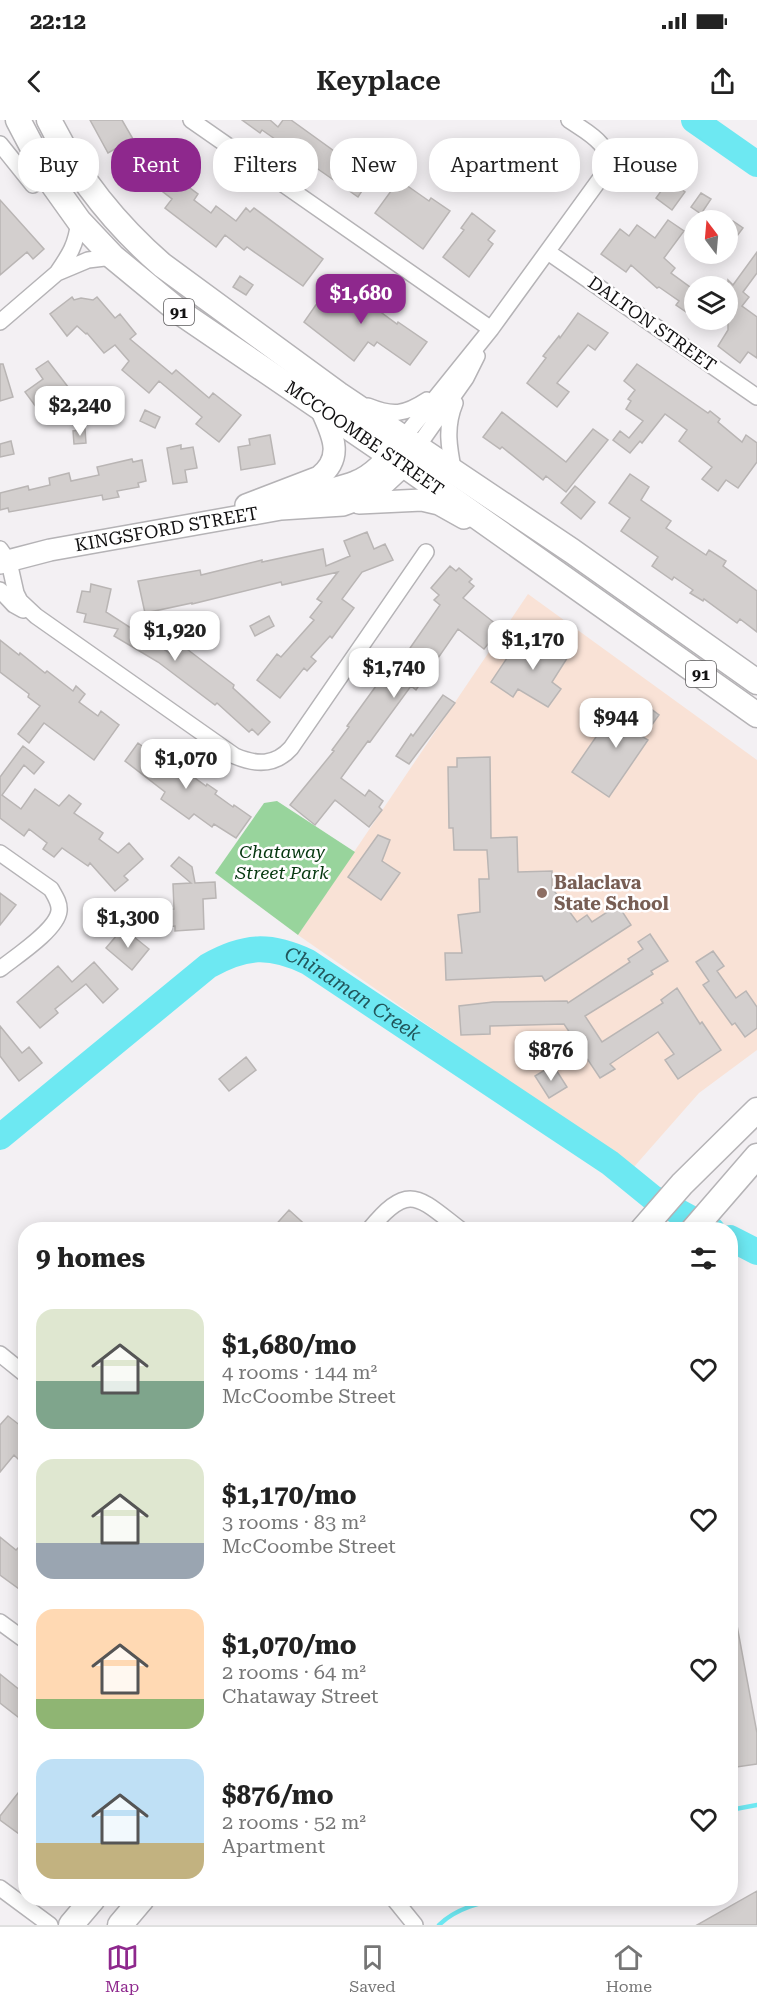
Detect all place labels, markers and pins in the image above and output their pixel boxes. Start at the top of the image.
pin: $1,680 [312,274,410,325]
pin: $2,240 [31,386,129,437]
pin: $1,920 [126,611,224,662]
pin: $1,170 [484,620,582,671]
pin: $1,740 [345,648,443,699]
pin: $944 [580,698,652,749]
pin: $1,070 [137,739,235,790]
place label: Balaclava State School [554,872,669,914]
marker: Balaclava State School [535,886,549,900]
pin: $1,300 [79,898,177,949]
pin: $876 [515,1031,587,1082]

